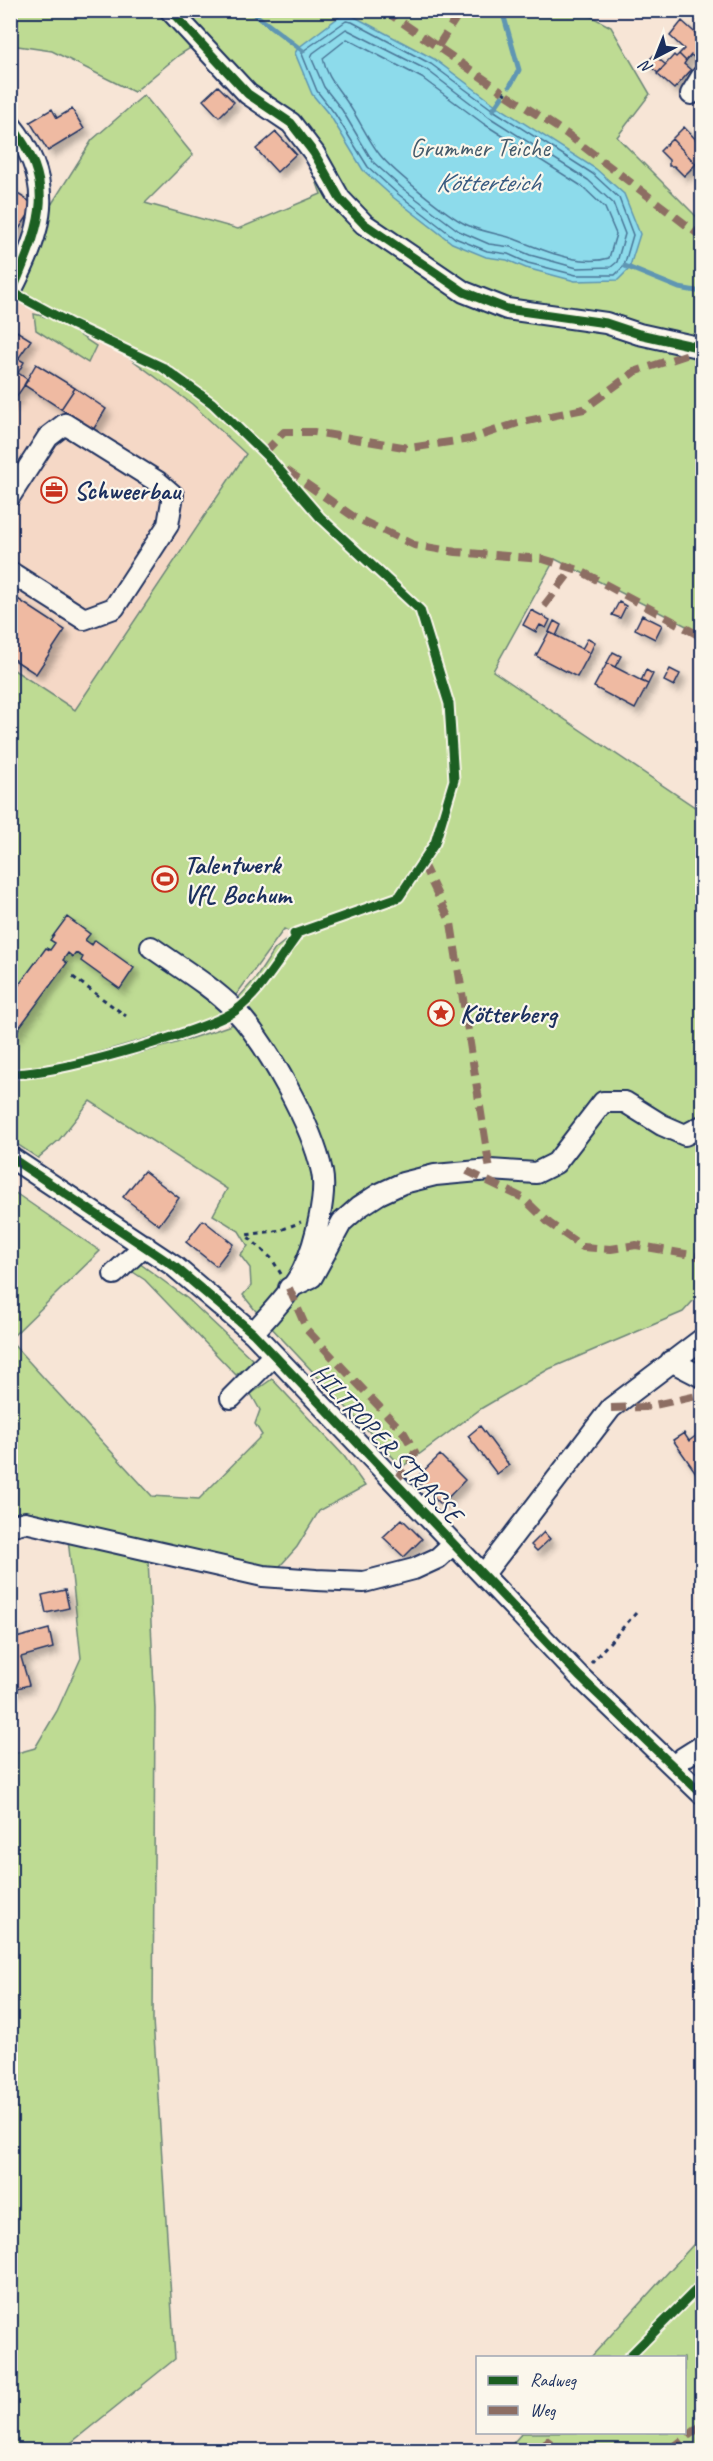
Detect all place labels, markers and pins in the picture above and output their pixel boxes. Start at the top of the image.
place label: Schweerbau [74,474,182,507]
office icon: Schweerbau [39,475,69,505]
place label: Talentwerk VfL Bochum [184,848,293,911]
sports icon: Talentwerk VfL Bochum [150,864,180,894]
place label: Kötterberg [460,997,559,1030]
place icon: Kötterberg [426,998,456,1028]

